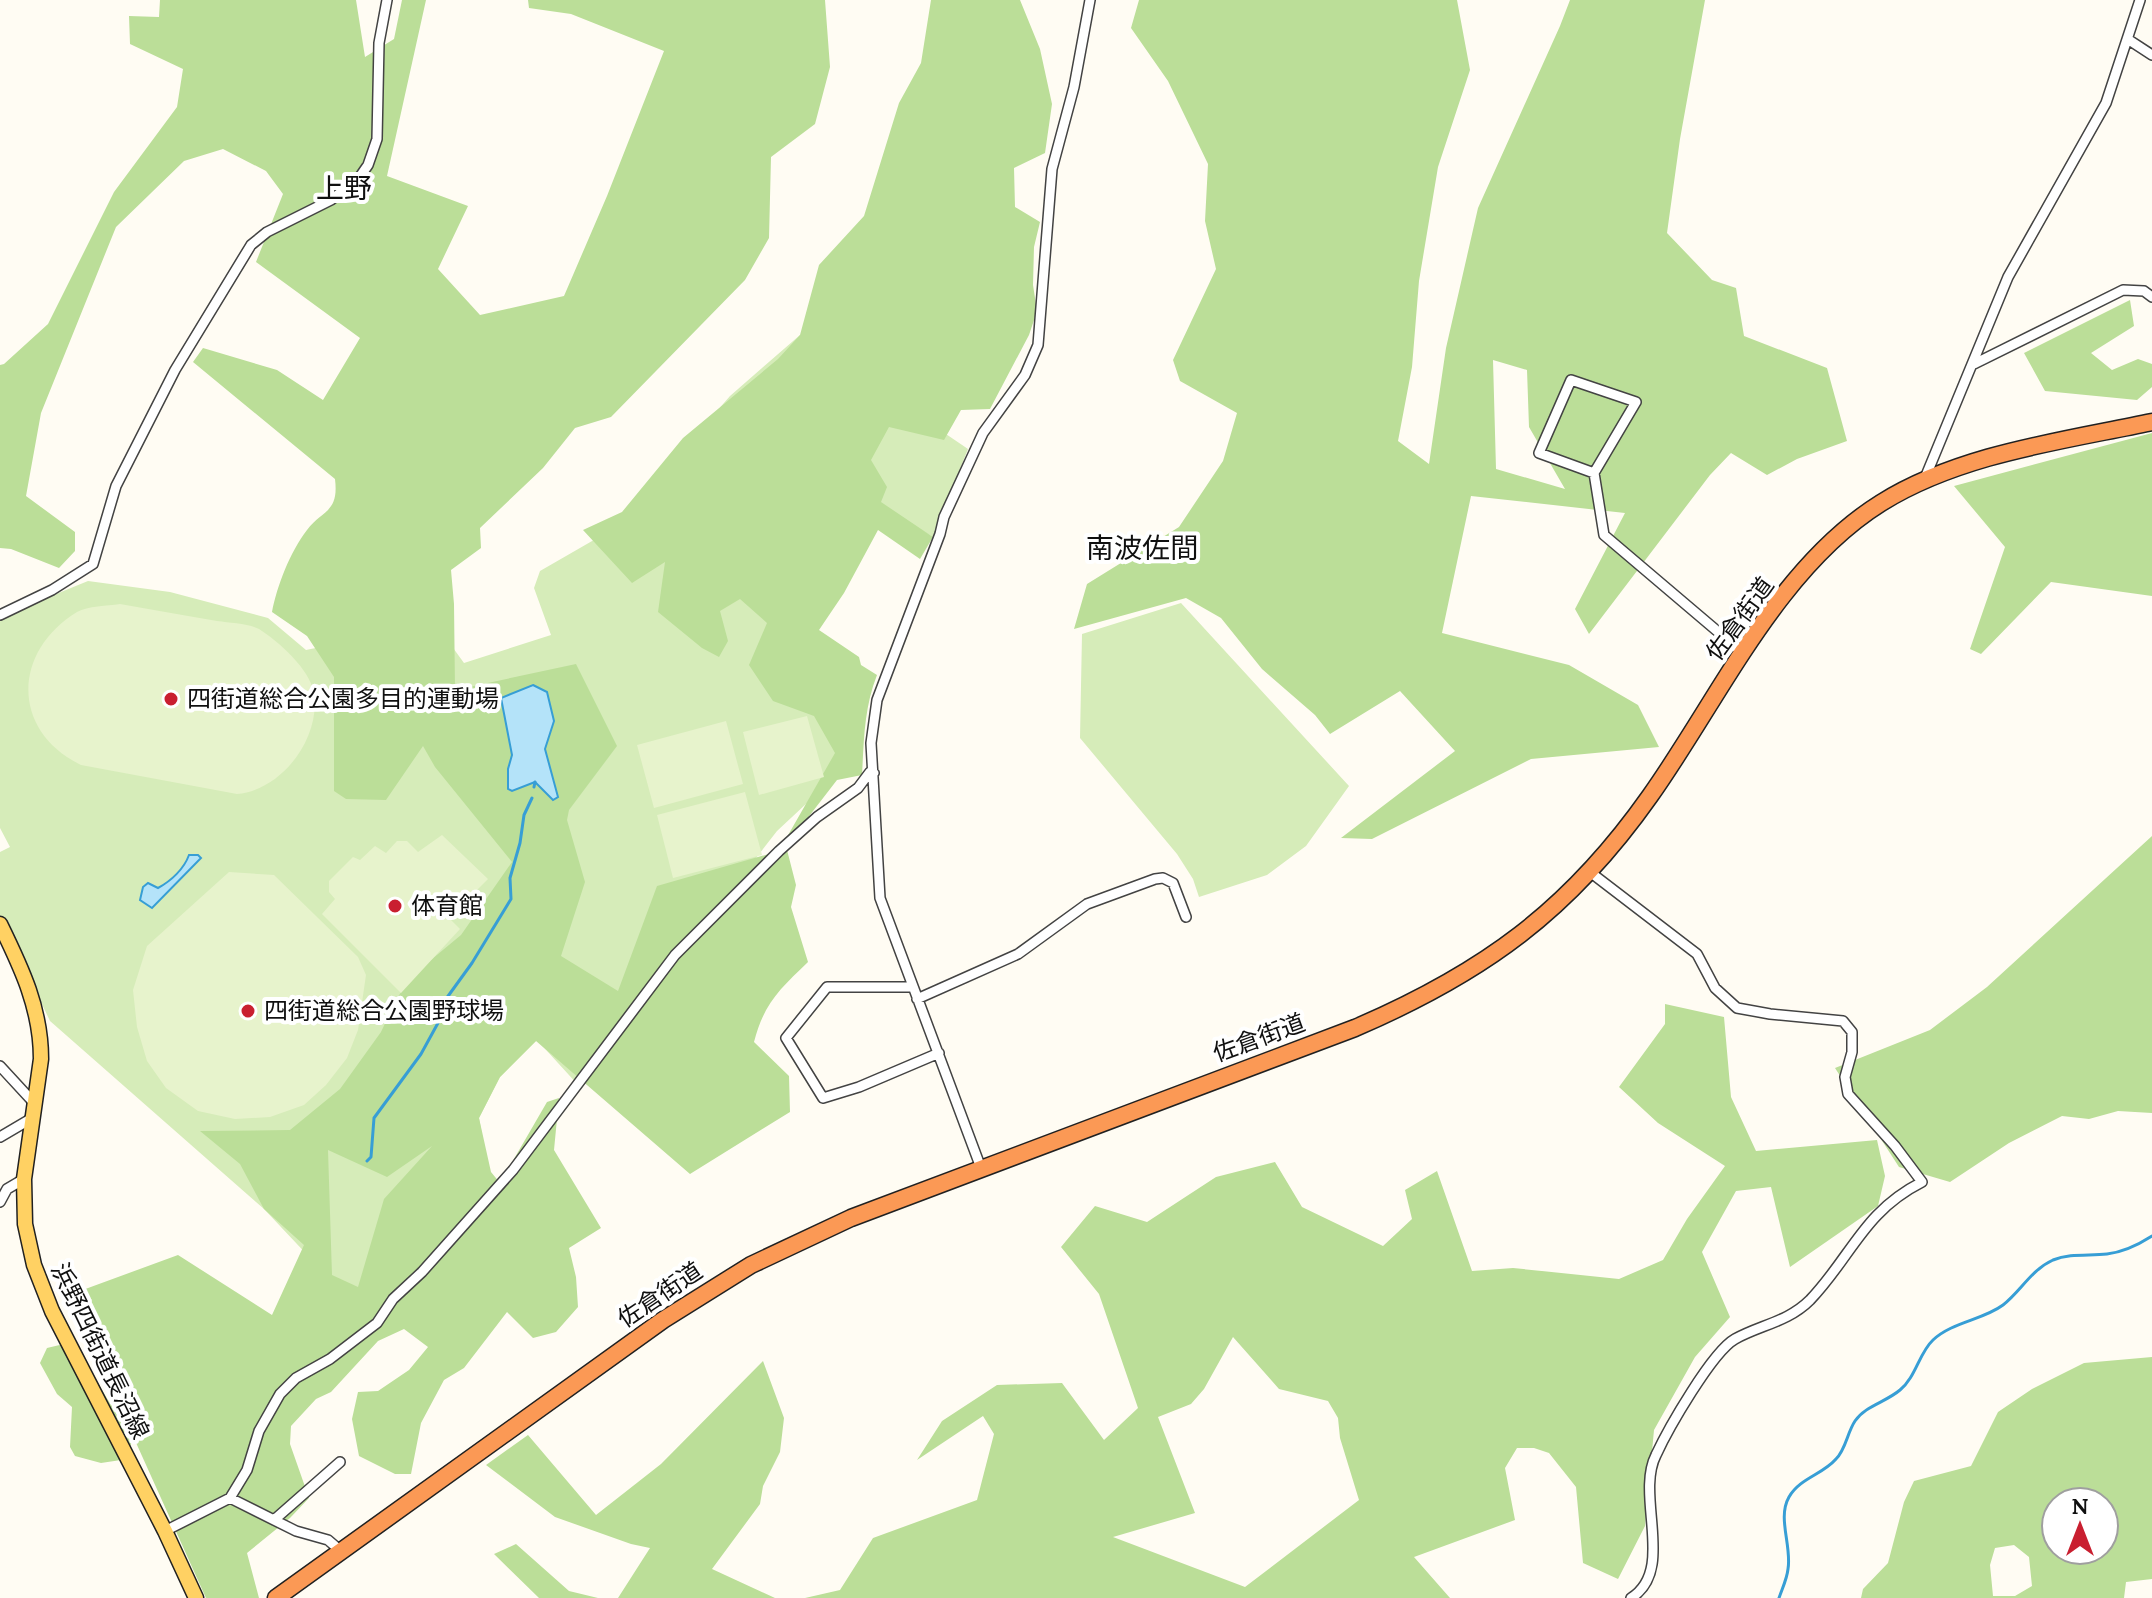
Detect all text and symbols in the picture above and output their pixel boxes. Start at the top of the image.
district label: 上野 [316,170,372,206]
district label: 南波佐間 [1086,530,1198,566]
street label: 佐倉街道 [1699,571,1780,667]
place label: 四街道総合公園多目的運動場 [187,683,499,714]
marker: 四街道総合公園多目的運動場 [162,690,180,708]
place label: 体育館 [411,890,483,921]
marker: 体育館 [386,897,404,915]
place label: 四街道総合公園野球場 [264,995,504,1026]
marker: 四街道総合公園野球場 [239,1002,257,1020]
street label: 佐倉街道 [1208,1007,1309,1069]
street label: 佐倉街道 [611,1255,708,1334]
street label: 浜野四街道長沼線 [44,1258,156,1444]
north arrow [2040,1486,2120,1566]
text: N [2071,1492,2089,1520]

